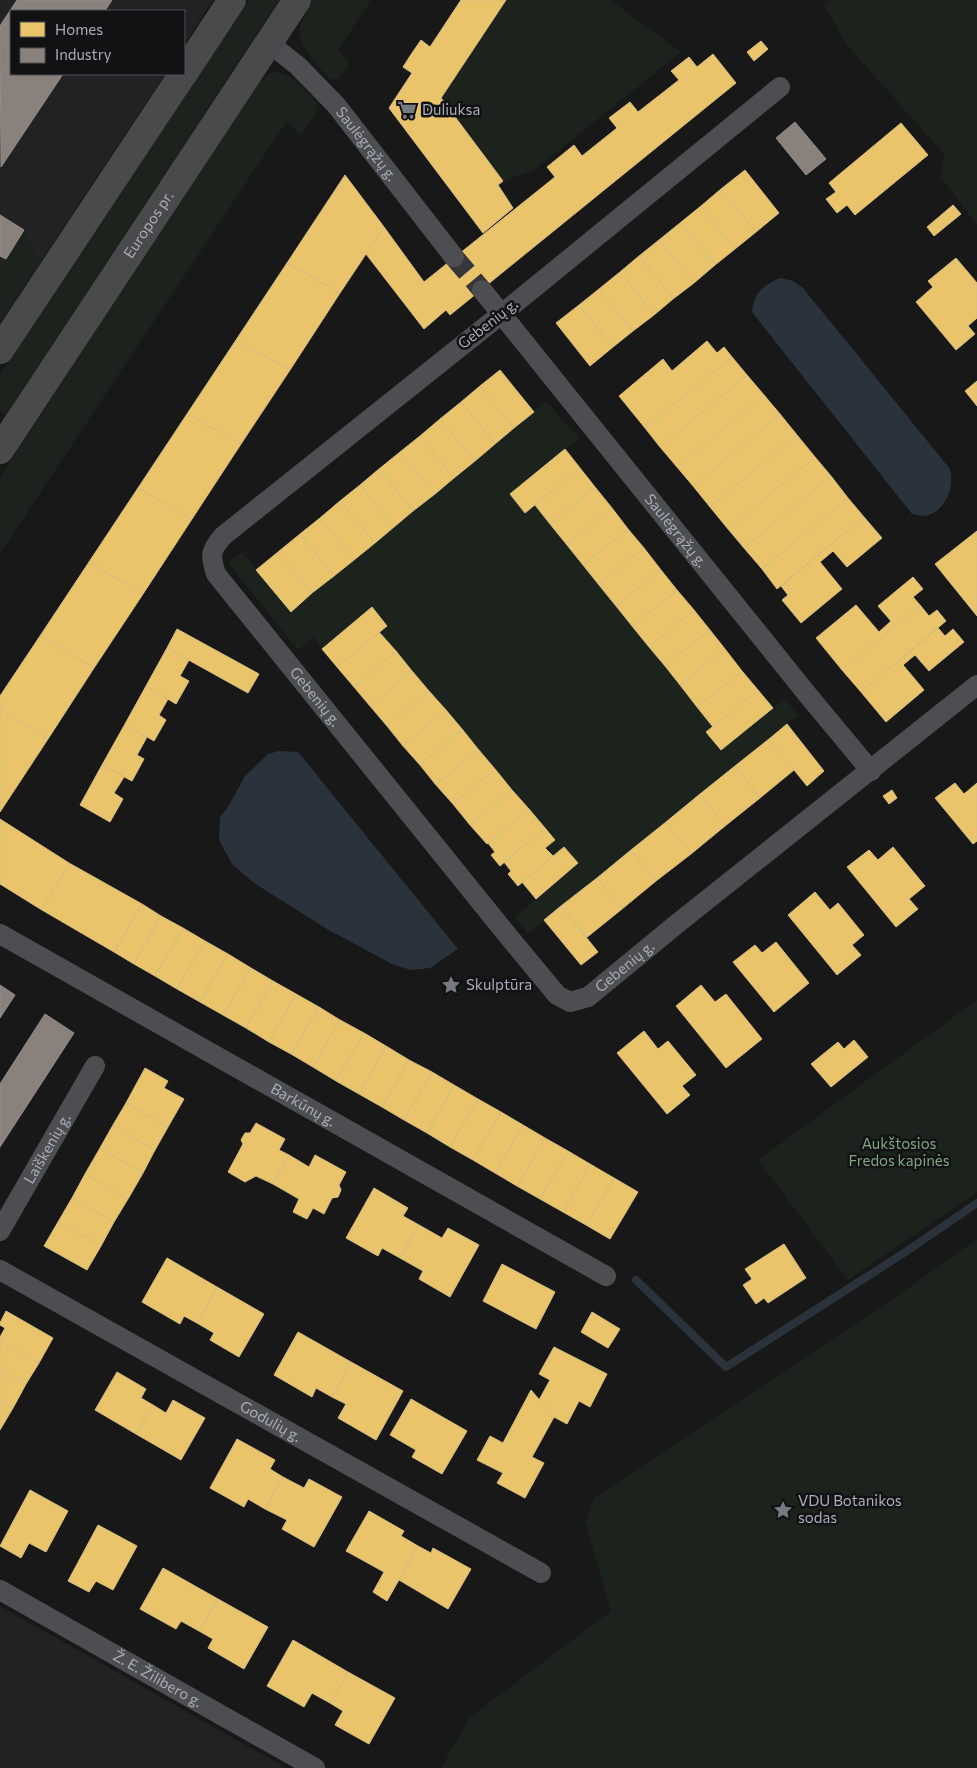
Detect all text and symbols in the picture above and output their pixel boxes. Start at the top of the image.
legend [10,10,185,75]
text: Homes [55,20,103,38]
text: Industry [55,45,112,63]
supermarket icon: Duliuksa [396,99,418,121]
place label: Duliuksa [422,100,480,118]
street label: Saulėgrąžų g. [333,103,402,184]
street label: Europos pr. [119,187,177,261]
street label: Gebenių g. [454,294,521,352]
street label: Saulėgrąžų g. [642,490,711,570]
street label: Gebenių g. [287,663,345,730]
street label: Gebenių g. [591,936,657,996]
place icon: Skulptūra [440,974,462,996]
place label: Skulptūra [466,975,532,993]
street label: Barkūnų g. [268,1079,339,1130]
street label: Laiškenių g. [19,1110,74,1187]
park label: Aukštosios Fredos kapinės [848,1134,950,1169]
street label: Godulių g. [237,1396,305,1445]
place label: VDU Botanikos sodas [798,1491,902,1526]
place icon: VDU Botanikos sodas [772,1499,794,1521]
street label: Ž. E. Žilibero g. [110,1645,206,1710]

